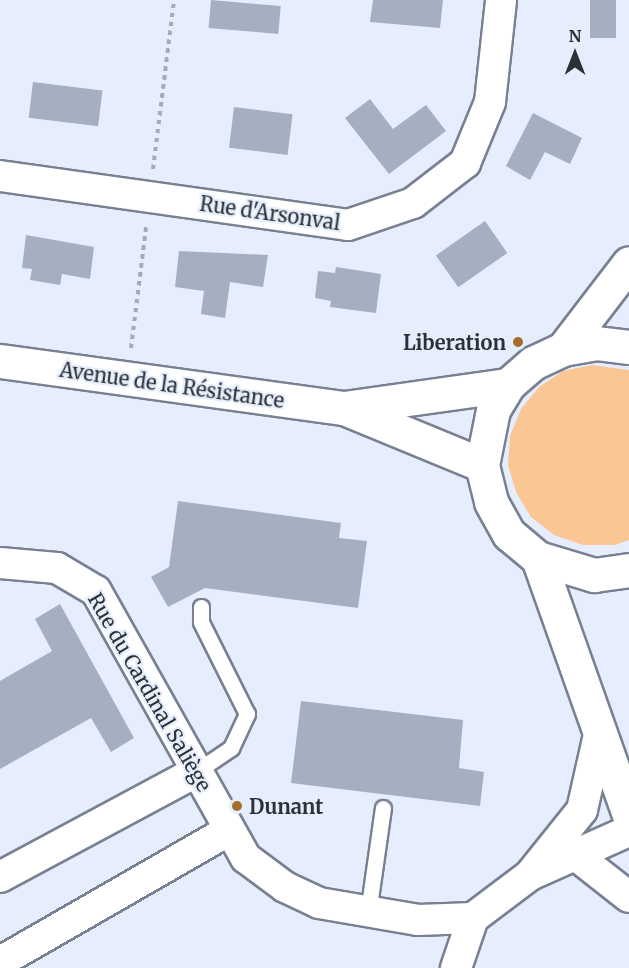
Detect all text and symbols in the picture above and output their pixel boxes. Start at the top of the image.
north arrow [545,24,605,84]
text: N [569,26,581,46]
street label: Rue d'Arsonval [198,191,342,235]
place label: Liberation [403,330,506,354]
marker: Liberation [511,335,525,349]
street label: Avenue de la Résistance [58,357,286,413]
street label: Rue du Cardinal Saliège [83,588,217,796]
place label: Dunant [249,794,323,818]
marker: Dunant [230,799,244,813]

